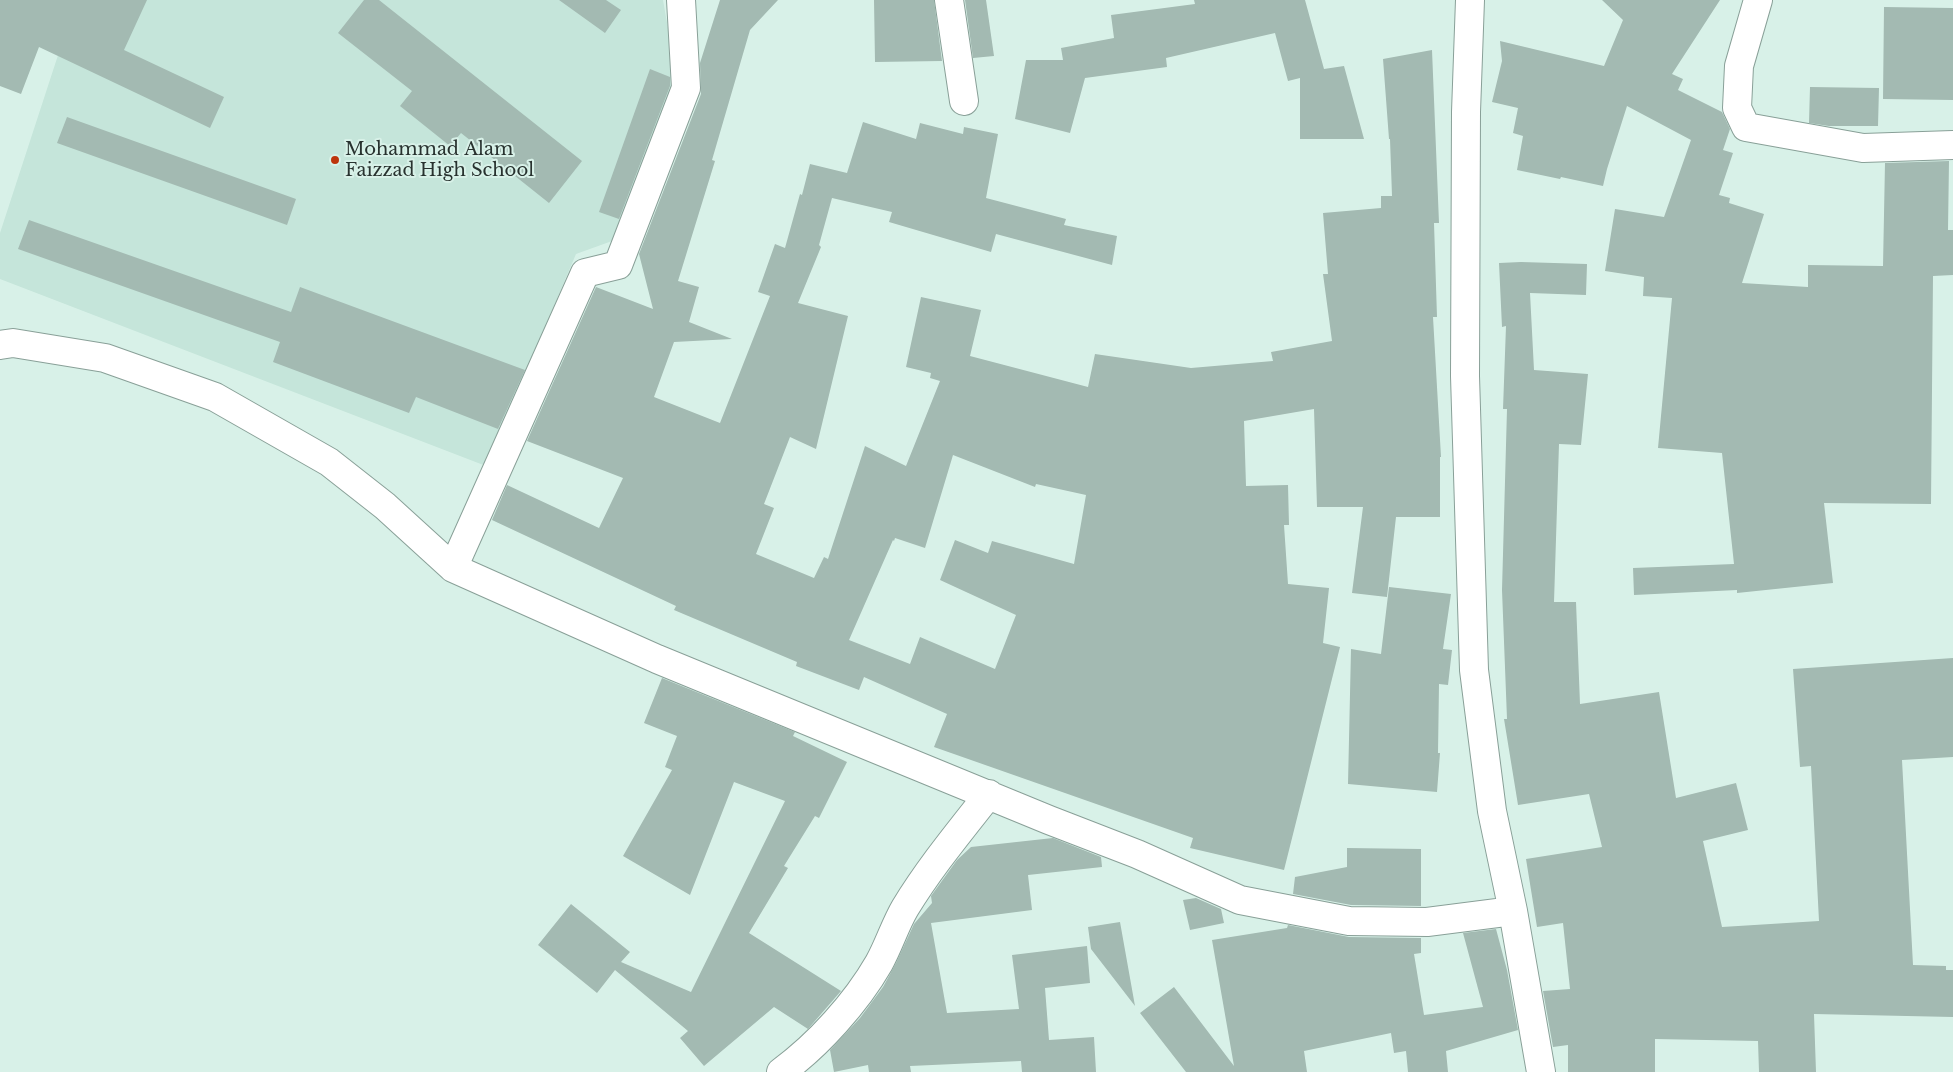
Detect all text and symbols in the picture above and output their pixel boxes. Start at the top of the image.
place label: Mohammad Alam Faizzad High School [345,139,534,182]
marker: Mohammad Alam Faizzad High School [329,154,341,166]

